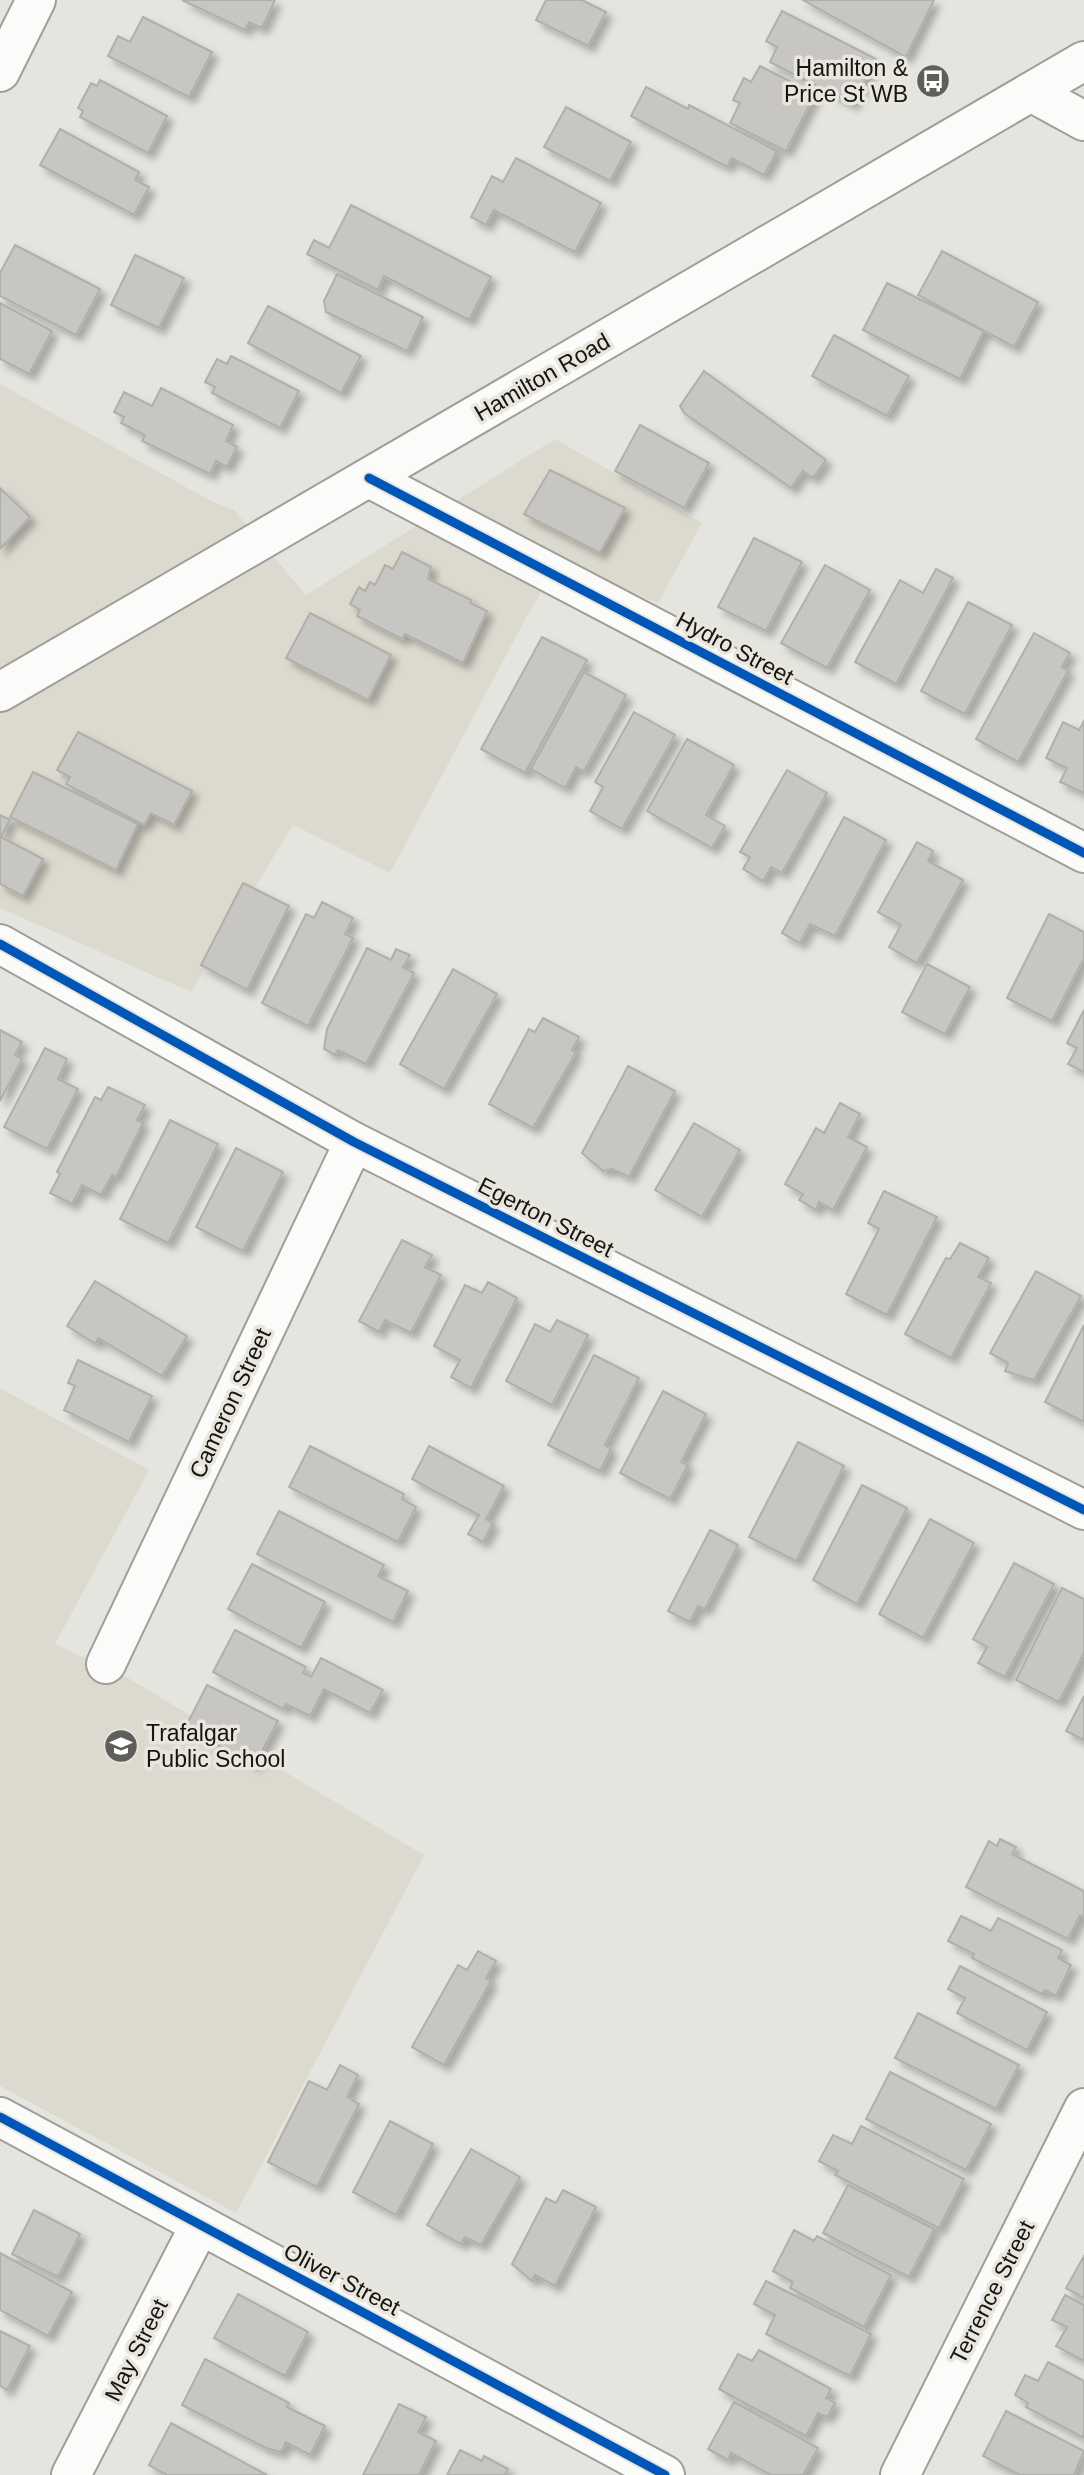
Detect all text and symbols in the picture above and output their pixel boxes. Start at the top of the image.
place label: Hamilton & Price St WB [784,55,908,107]
bus stop icon: Hamilton & Price St WB [914,62,952,100]
street label: Hamilton Road [470,328,614,426]
street label: Hydro Street [672,606,799,690]
street label: Egerton Street [474,1172,619,1263]
street label: Cameron Street [184,1323,276,1482]
place label: Trafalgar Public School [146,1720,285,1772]
school or university icon: Trafalgar Public School [102,1727,140,1765]
street label: Terrence Street [945,2216,1040,2368]
street label: Oliver Street [279,2238,405,2321]
street label: May Street [99,2294,173,2405]

